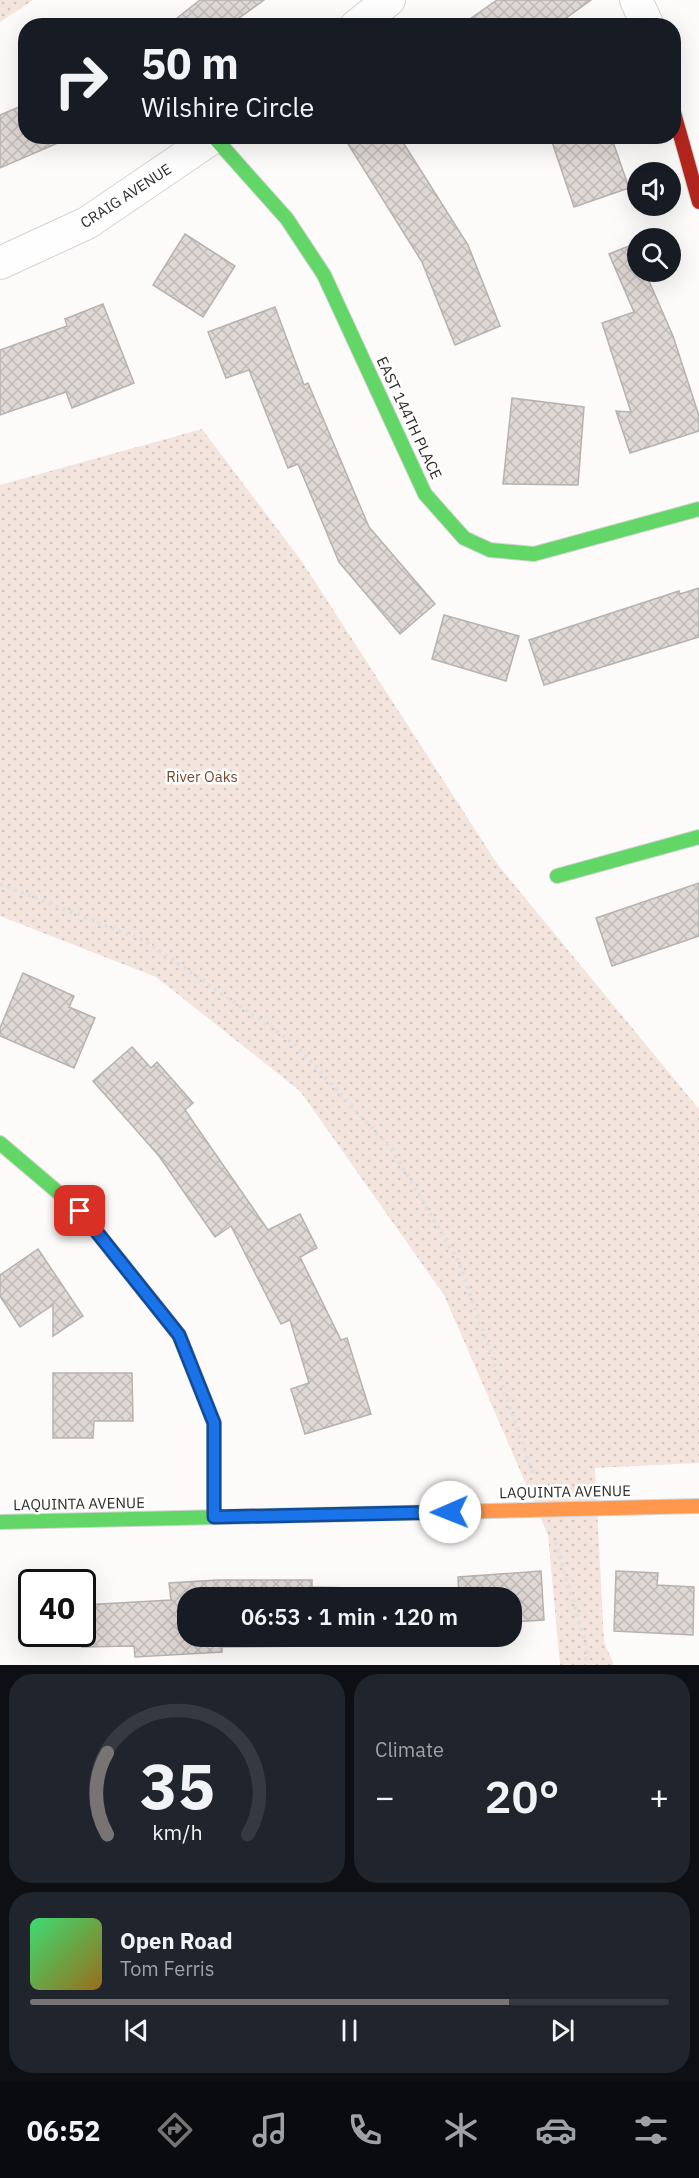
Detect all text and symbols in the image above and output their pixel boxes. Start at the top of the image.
text: 50 m [141,36,239,91]
icon: right [42,42,120,120]
text: Wilshire Circle [141,89,314,124]
street label: CRAIG AVENUE [77,159,175,232]
map controls [627,162,681,282]
button: sound [627,162,681,216]
button: search [627,228,681,282]
street label: EAST 144TH PLACE [373,353,446,482]
park label: River Oaks [166,767,238,786]
pin [54,1185,105,1236]
icon: arrive [63,1194,96,1227]
position arrow [418,1480,482,1544]
street label: LAQUINTA AVENUE [499,1481,631,1502]
street label: LAQUINTA AVENUE [13,1493,145,1514]
speed limit sign: 40 [18,1569,96,1647]
text: 06:53 · 1 min · 120 m [241,1602,458,1631]
text: Climate [375,1736,444,1763]
text: 35 [140,1745,214,1826]
text: 20° [484,1767,560,1825]
text: − [375,1775,395,1818]
text: + [649,1775,669,1818]
text: km/h [152,1819,202,1847]
text: Open Road [120,1926,233,1955]
text: Tom Ferris [120,1955,215,1982]
icon: previous [120,2014,153,2047]
icon: pause [333,2014,366,2047]
icon: next [546,2014,579,2047]
icon: directions [154,2109,196,2151]
icon: music [249,2109,291,2151]
icon: phone [344,2109,386,2151]
icon: climate [440,2109,482,2151]
icon: car [535,2109,577,2151]
icon: filters [630,2109,672,2151]
text: 06:52 [27,2113,100,2148]

